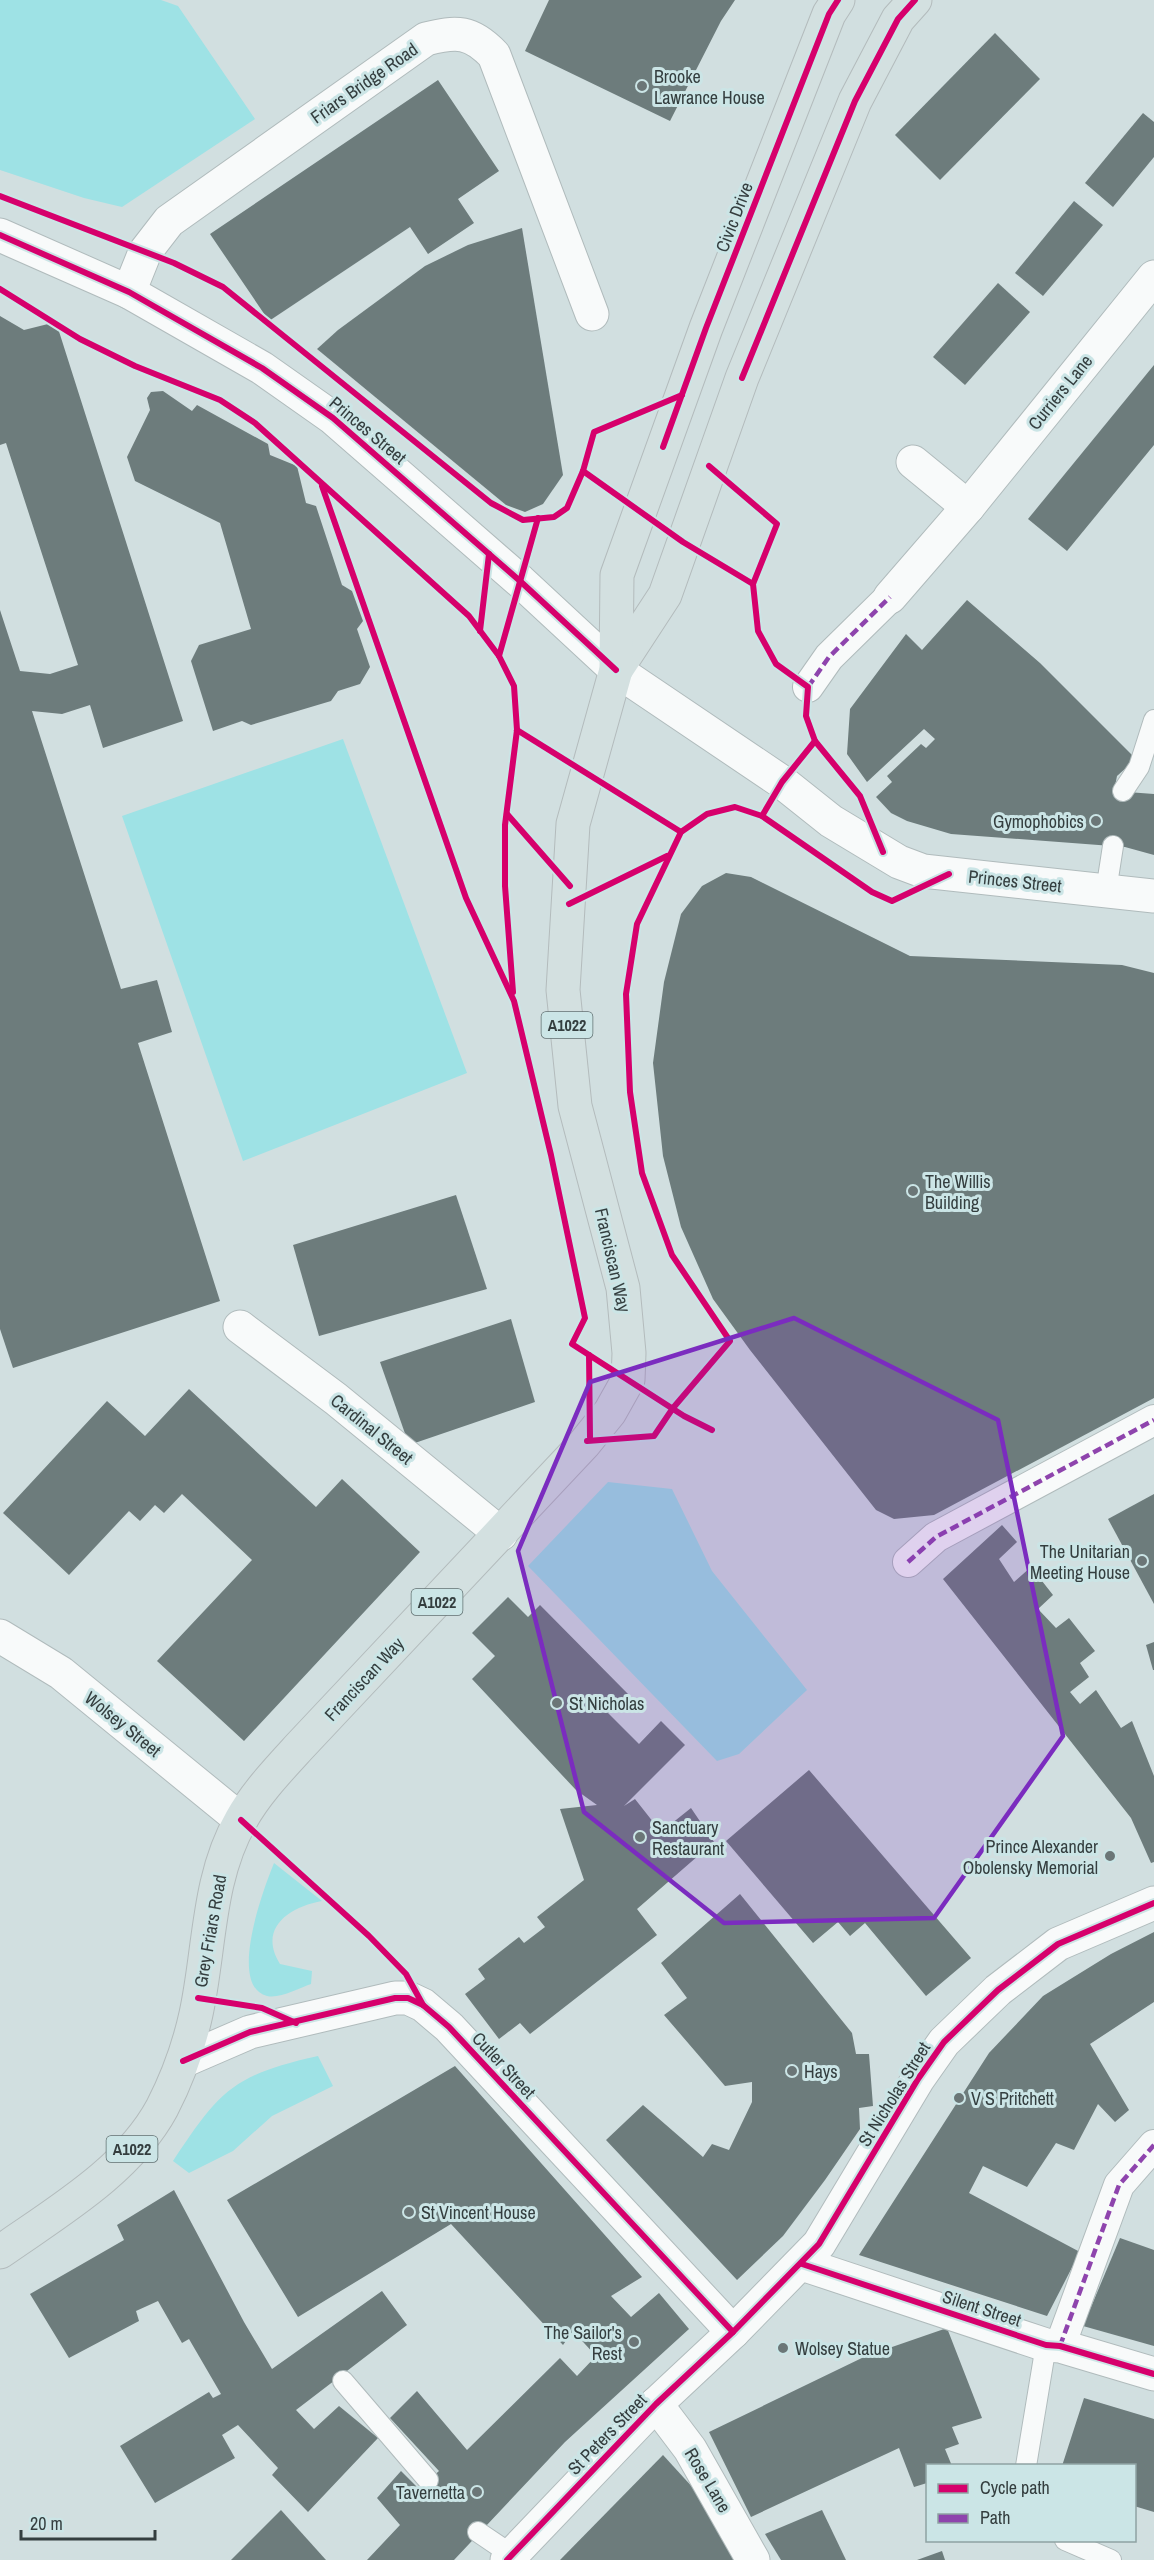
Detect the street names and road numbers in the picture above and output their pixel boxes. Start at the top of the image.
street label: Friars Bridge Road [305,37,423,129]
street label: Civic Drive [709,178,759,256]
street label: Curriers Lane [1022,349,1098,435]
street label: Princes Street [324,390,412,470]
street label: Princes Street [967,864,1063,898]
road number: A1022 [542,1012,592,1038]
street label: Franciscan Way [589,1206,637,1315]
street label: Cardinal Street [326,1388,418,1470]
road number: A1022 [412,1589,462,1615]
street label: Franciscan Way [319,1631,410,1726]
street label: Wolsey Street [80,1685,166,1763]
street label: Grey Friars Road [188,1873,232,1989]
street label: Cutler Street [467,2026,541,2104]
street label: St Nicholas Street [852,2037,936,2151]
road number: A1022 [106,2136,158,2162]
street label: Silent Street [940,2284,1024,2332]
street label: St Peters Street [562,2388,652,2480]
street label: Rose Lane [679,2443,737,2517]

